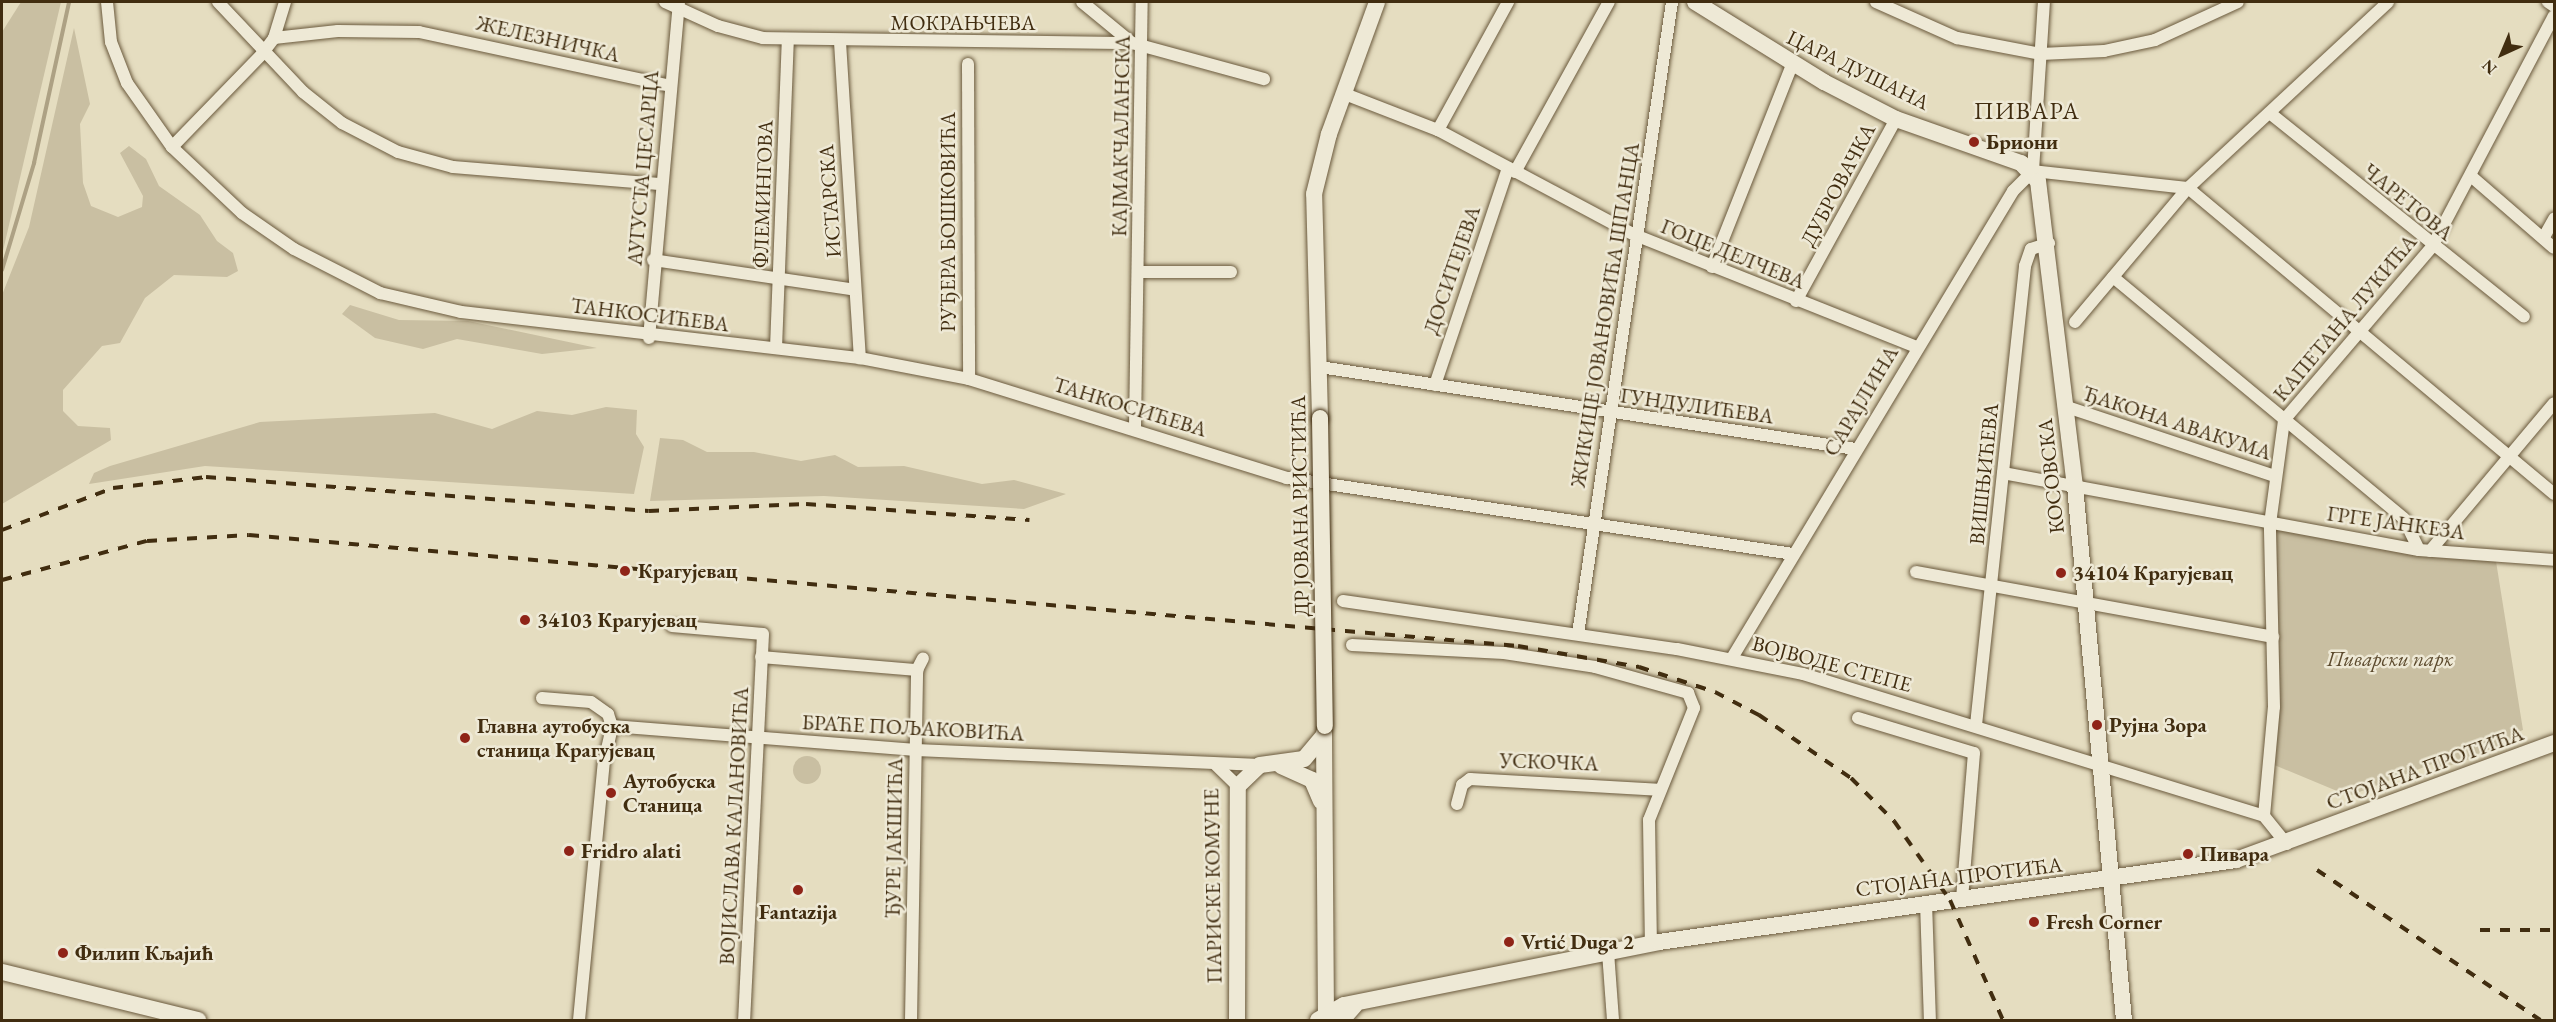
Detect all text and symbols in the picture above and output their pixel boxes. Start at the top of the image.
street label: ЖЕЛЕЗНИЧКА [474,10,622,68]
street label: МОКРАЊЧЕВА [891,10,1035,36]
north arrow [2472,24,2532,84]
street label: ЦАРА ДУШАНА [1783,25,1933,115]
street label: КАЈМАКЧАЛАНСКА [1107,35,1135,237]
text: N [2477,55,2501,79]
street label: АУГУСТА ЦЕСАРЦА [622,69,664,267]
district label: ПИВАРА [1974,97,2080,125]
street label: РУЂЕРА БОШКОВИЋА [935,112,961,332]
street label: ФЛЕМИНГОВА [748,119,778,269]
street label: ДУБРОВАЧКА [1795,119,1881,251]
place label: Бриони [1986,129,2058,155]
marker: Бриони [1967,135,1981,149]
street label: ЖИКИЦЕ ЈОВАНОВИЋА ШПАНЦА [1565,141,1645,489]
street label: ИСТАРСКА [813,144,847,258]
street label: ЧАРЕТОВА [2358,158,2458,246]
street label: ДОСИТЕЈЕВА [1418,202,1486,338]
street label: ГОЦЕ ДЕЛЧЕВА [1657,214,1809,294]
street label: КАПЕТАНА ЛУКИЋА [2268,230,2422,406]
street label: ТАНКОСИЋЕВА [569,293,731,337]
street label: САРАЈЛИНА [1818,341,1904,461]
street label: ТАНКОСИЋЕВА [1050,372,1210,442]
street label: ЂАКОНА АВАКУМА [2079,381,2275,465]
street label: ГУНДУЛИЋЕВА [1619,383,1775,429]
street label: ДР ЈОВАНА РИСТИЋА [1285,395,1315,617]
street label: ВИШЊИЋЕВА [1964,402,2004,546]
street label: КОСОВСКА [2032,417,2070,535]
street label: ГРГЕ ЈАНКЕЗА [2325,501,2467,545]
place label: Крагујевац [638,558,738,584]
place label: 34104 Крагујевац [2073,560,2233,586]
marker: Крагујевац [616,562,634,580]
marker: 34104 Крагујевац [2054,566,2068,580]
place label: 34103 Крагујевац [537,607,697,633]
marker: 34103 Крагујевац [518,613,532,627]
street label: ВОЈВОДЕ СТЕПЕ [1749,631,1915,697]
park label: Пиварски парк [2327,646,2453,672]
street label: ВОЈИСЛАВА КАЛАНОВИЋА [714,686,754,966]
street label: БРАЋЕ ПОЉАКОВИЋА [801,710,1025,746]
place label: Рујна Зора [2109,712,2207,738]
place label: Главна аутобуска станица Крагујевац [477,713,655,763]
marker: Рујна Зора [2090,718,2104,732]
street label: СТОЈАНА ПРОТИЋА [2323,721,2527,815]
marker: Главна аутобуска станица Крагујевац [458,731,472,745]
street label: УСКОЧКА [1499,748,1599,776]
street label: ЂУРЕ ЈАКШИЋА [880,757,908,919]
place label: Аутобуска Станица [623,768,716,818]
marker: Аутобуска Станица [604,786,618,800]
street label: ПАРИСКЕ КОМУНЕ [1199,788,1227,984]
place label: Fridro alati [581,838,681,864]
place label: Пивара [2200,841,2269,867]
marker: Fridro alati [562,844,576,858]
marker: Пивара [2181,847,2195,861]
street label: СТОЈАНА ПРОТИЋА [1854,852,2064,902]
marker: Fantazija [791,883,805,897]
place label: Fantazija [759,899,837,925]
place label: Fresh Corner [2046,909,2162,935]
marker: Fresh Corner [2027,915,2041,929]
place label: Vrtić Duga 2 [1521,929,1634,955]
marker: Vrtić Duga 2 [1502,935,1516,949]
place label: Филип Кљајић [75,940,213,966]
marker: Филип Кљајић [56,946,70,960]

